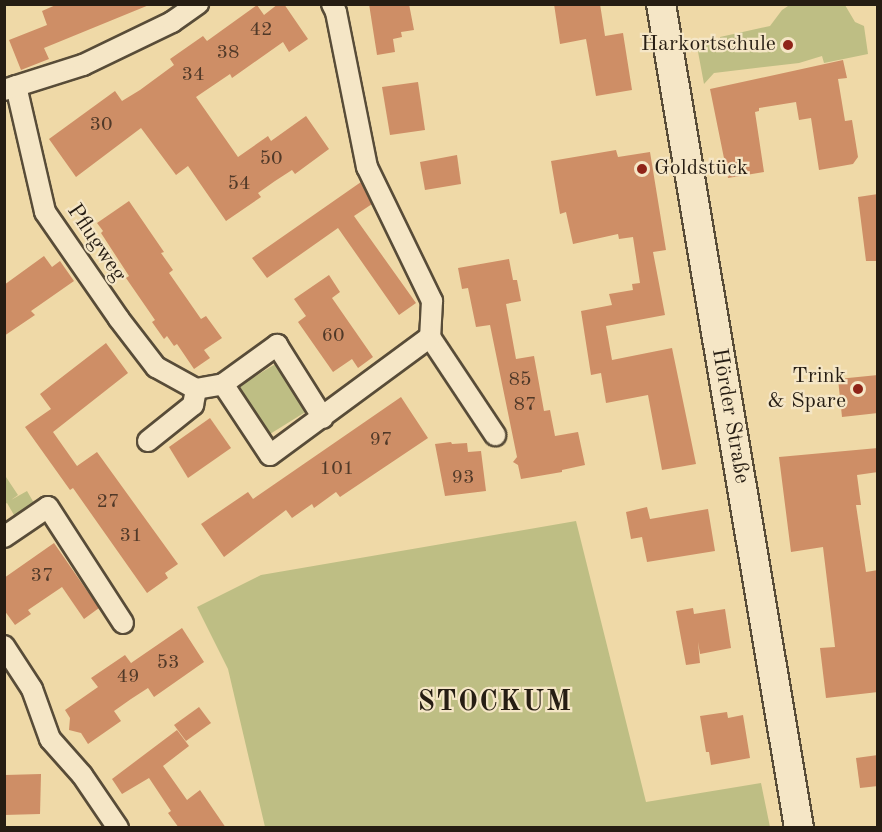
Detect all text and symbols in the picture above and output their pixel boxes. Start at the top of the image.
house number: 42 [249,18,273,42]
place label: Harkortschule [641,32,776,58]
marker: Harkortschule [781,38,795,52]
house number: 38 [216,41,240,65]
house number: 34 [181,63,205,87]
house number: 30 [89,113,113,137]
house number: 50 [259,147,283,171]
place label: Goldstück [654,156,748,182]
marker: Goldstück [635,162,649,176]
house number: 54 [227,172,251,196]
street label: Pflugweg [60,199,132,287]
house number: 60 [321,324,345,348]
street label: Hörder Straße [705,346,755,486]
place label: Trink & Spare [768,363,846,414]
house number: 85 [508,368,532,392]
marker: Trink & Spare [851,382,865,396]
house number: 87 [513,393,537,417]
house number: 97 [369,428,393,452]
house number: 101 [320,457,354,481]
house number: 93 [451,466,475,490]
house number: 27 [96,490,120,514]
house number: 31 [119,524,143,548]
house number: 37 [30,564,54,588]
house number: 53 [156,651,180,675]
house number: 49 [116,665,140,689]
district label: STOCKUM [417,686,573,720]

